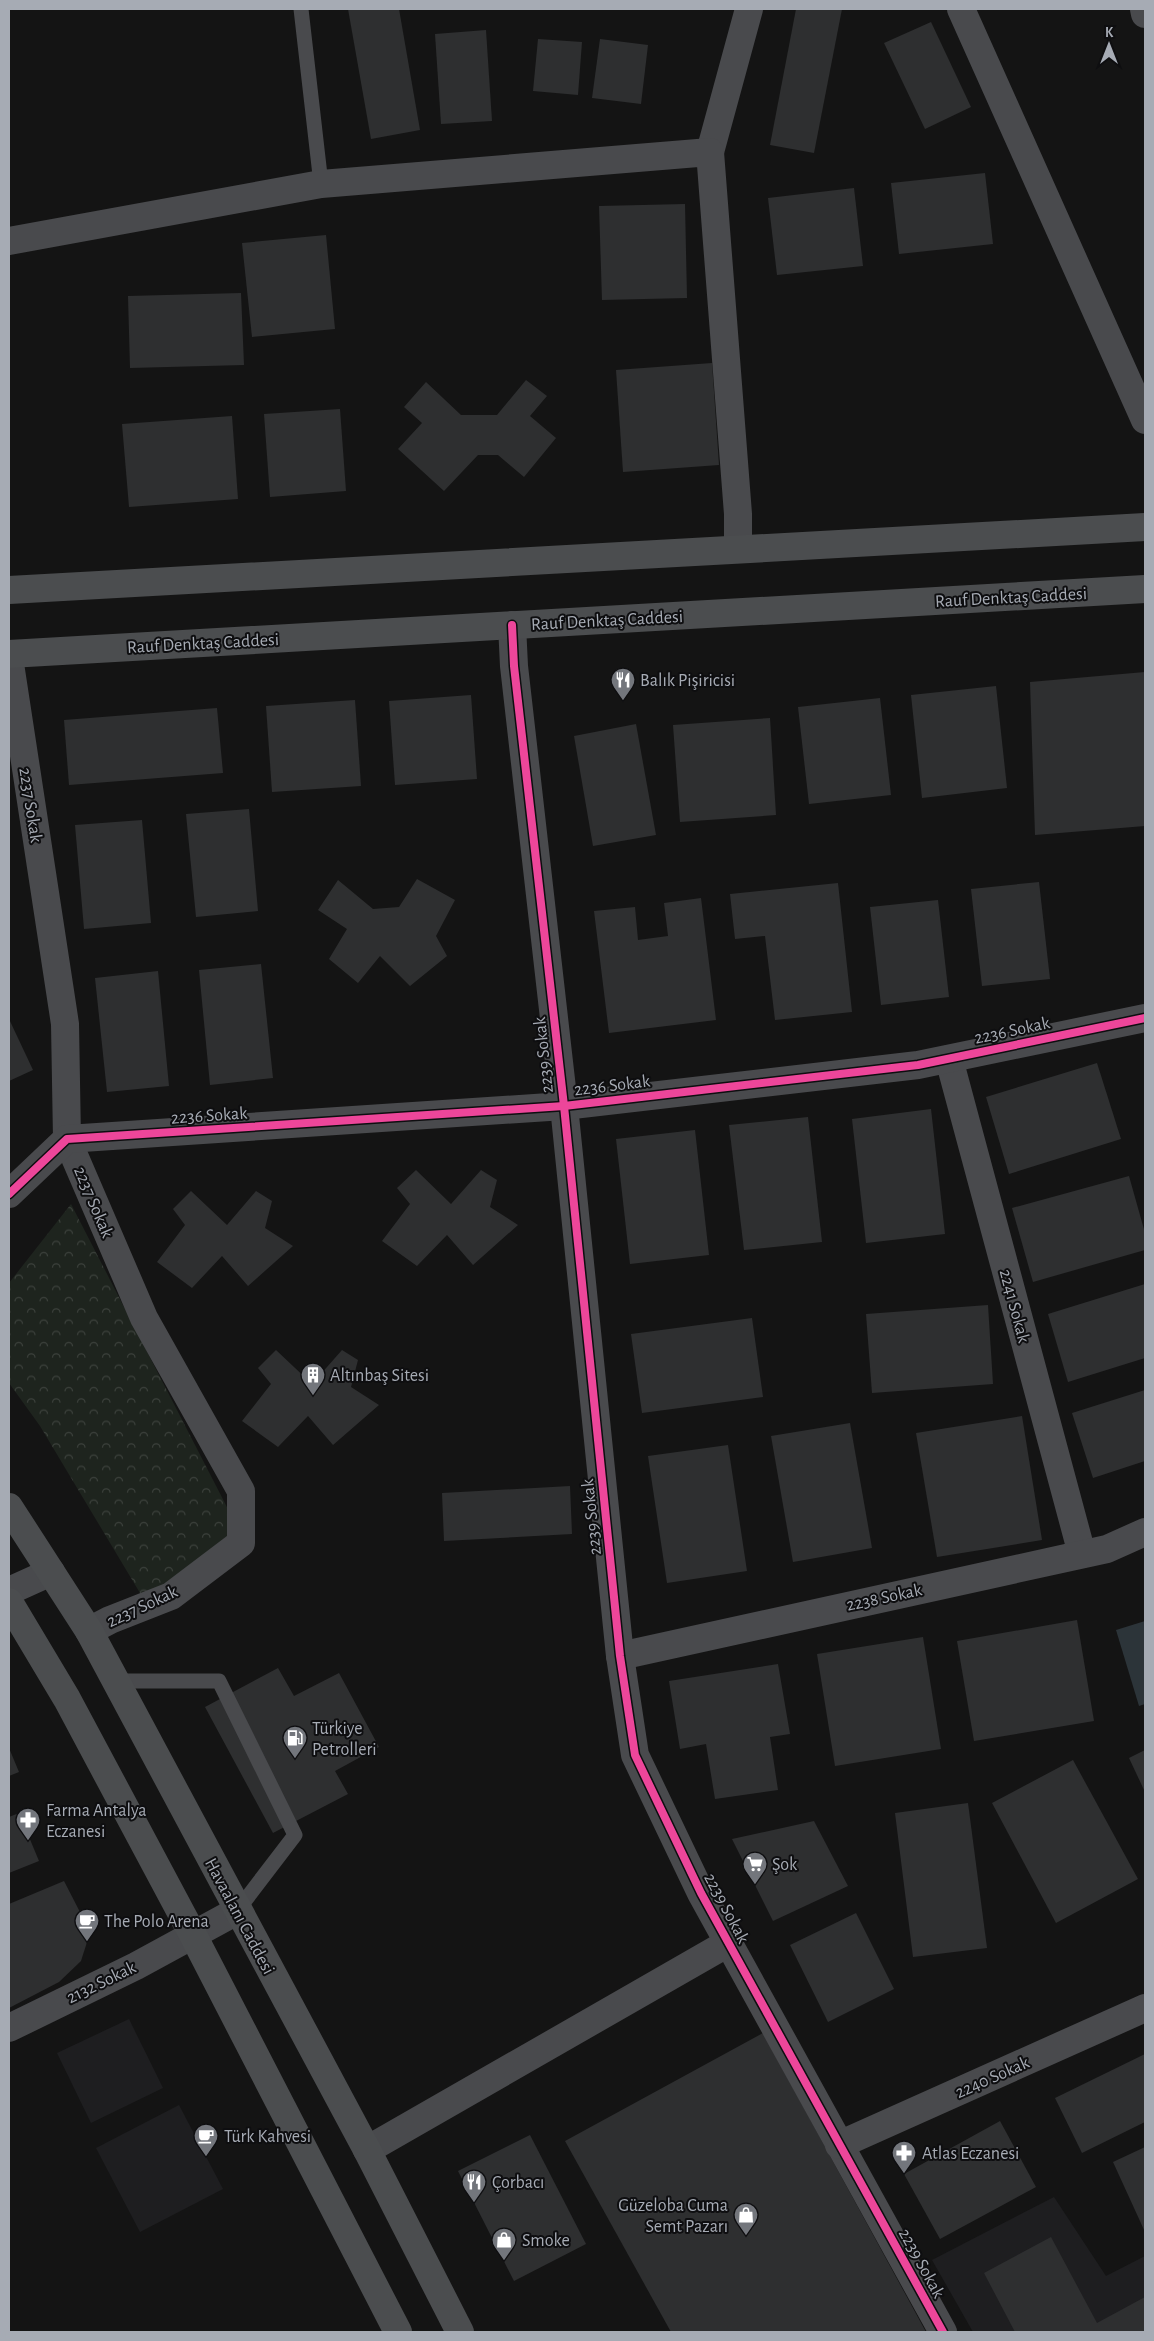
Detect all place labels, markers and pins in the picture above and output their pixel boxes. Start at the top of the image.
restaurant icon: Balık Pişiricisi [610,667,636,701]
place label: Balık Pişiricisi [640,672,735,690]
building icon: Altınbaş Sitesi [300,1362,326,1396]
place label: Altınbaş Sitesi [330,1367,429,1385]
place label: Türkiye Petrolleri [312,1720,377,1759]
fuel station icon: Türkiye Petrolleri [282,1725,308,1759]
place label: Farma Antalya Eczanesi [46,1802,147,1841]
pharmacy icon: Farma Antalya Eczanesi [15,1807,41,1841]
supermarket icon: Şok [742,1851,768,1885]
place label: Şok [772,1856,798,1874]
cafe icon: The Polo Arena [74,1908,100,1942]
place label: The Polo Arena [104,1913,209,1931]
cafe icon: Türk Kahvesi [193,2123,219,2157]
place label: Türk Kahvesi [224,2128,311,2146]
pharmacy icon: Atlas Eczanesi [891,2140,917,2174]
place label: Atlas Eczanesi [922,2145,1019,2163]
restaurant icon: Çorbacı [461,2169,487,2203]
place label: Çorbacı [492,2174,544,2192]
place label: Güzeloba Cuma Semt Pazarı [618,2197,728,2236]
shop icon: Güzeloba Cuma Semt Pazarı [733,2202,759,2236]
shop icon: Smoke [491,2227,517,2261]
place label: Smoke [522,2232,570,2250]

